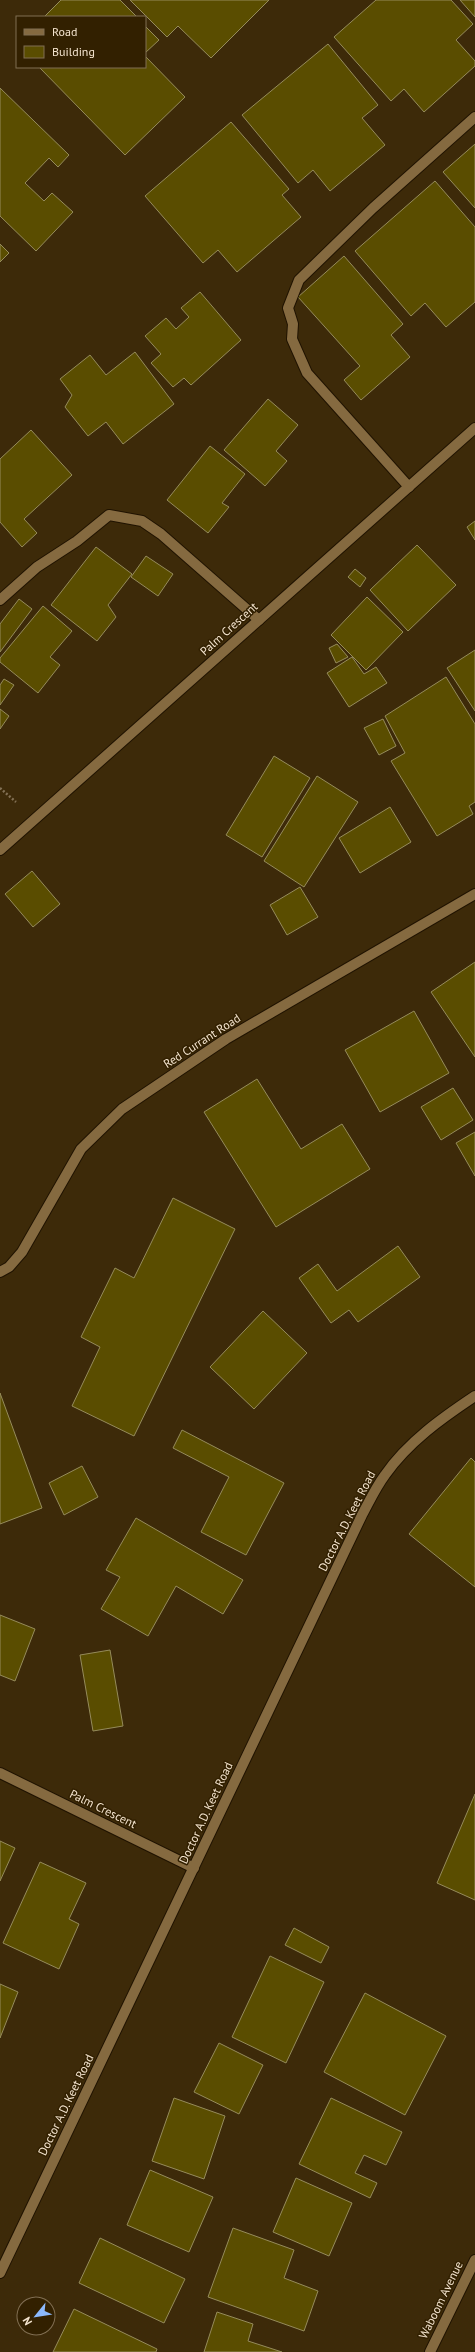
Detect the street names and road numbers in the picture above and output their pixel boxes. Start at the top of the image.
street label: Palm Crescent [197,599,261,658]
street label: Red Currant Road [160,1010,243,1071]
street label: Doctor A.D. Keet Road [315,1468,378,1573]
street label: Doctor A.D. Keet Road [175,1759,236,1866]
street label: Palm Crescent [67,1786,139,1831]
street label: Doctor A.D. Keet Road [35,2052,97,2158]
street label: Waboom Avenue [415,2258,466,2341]

